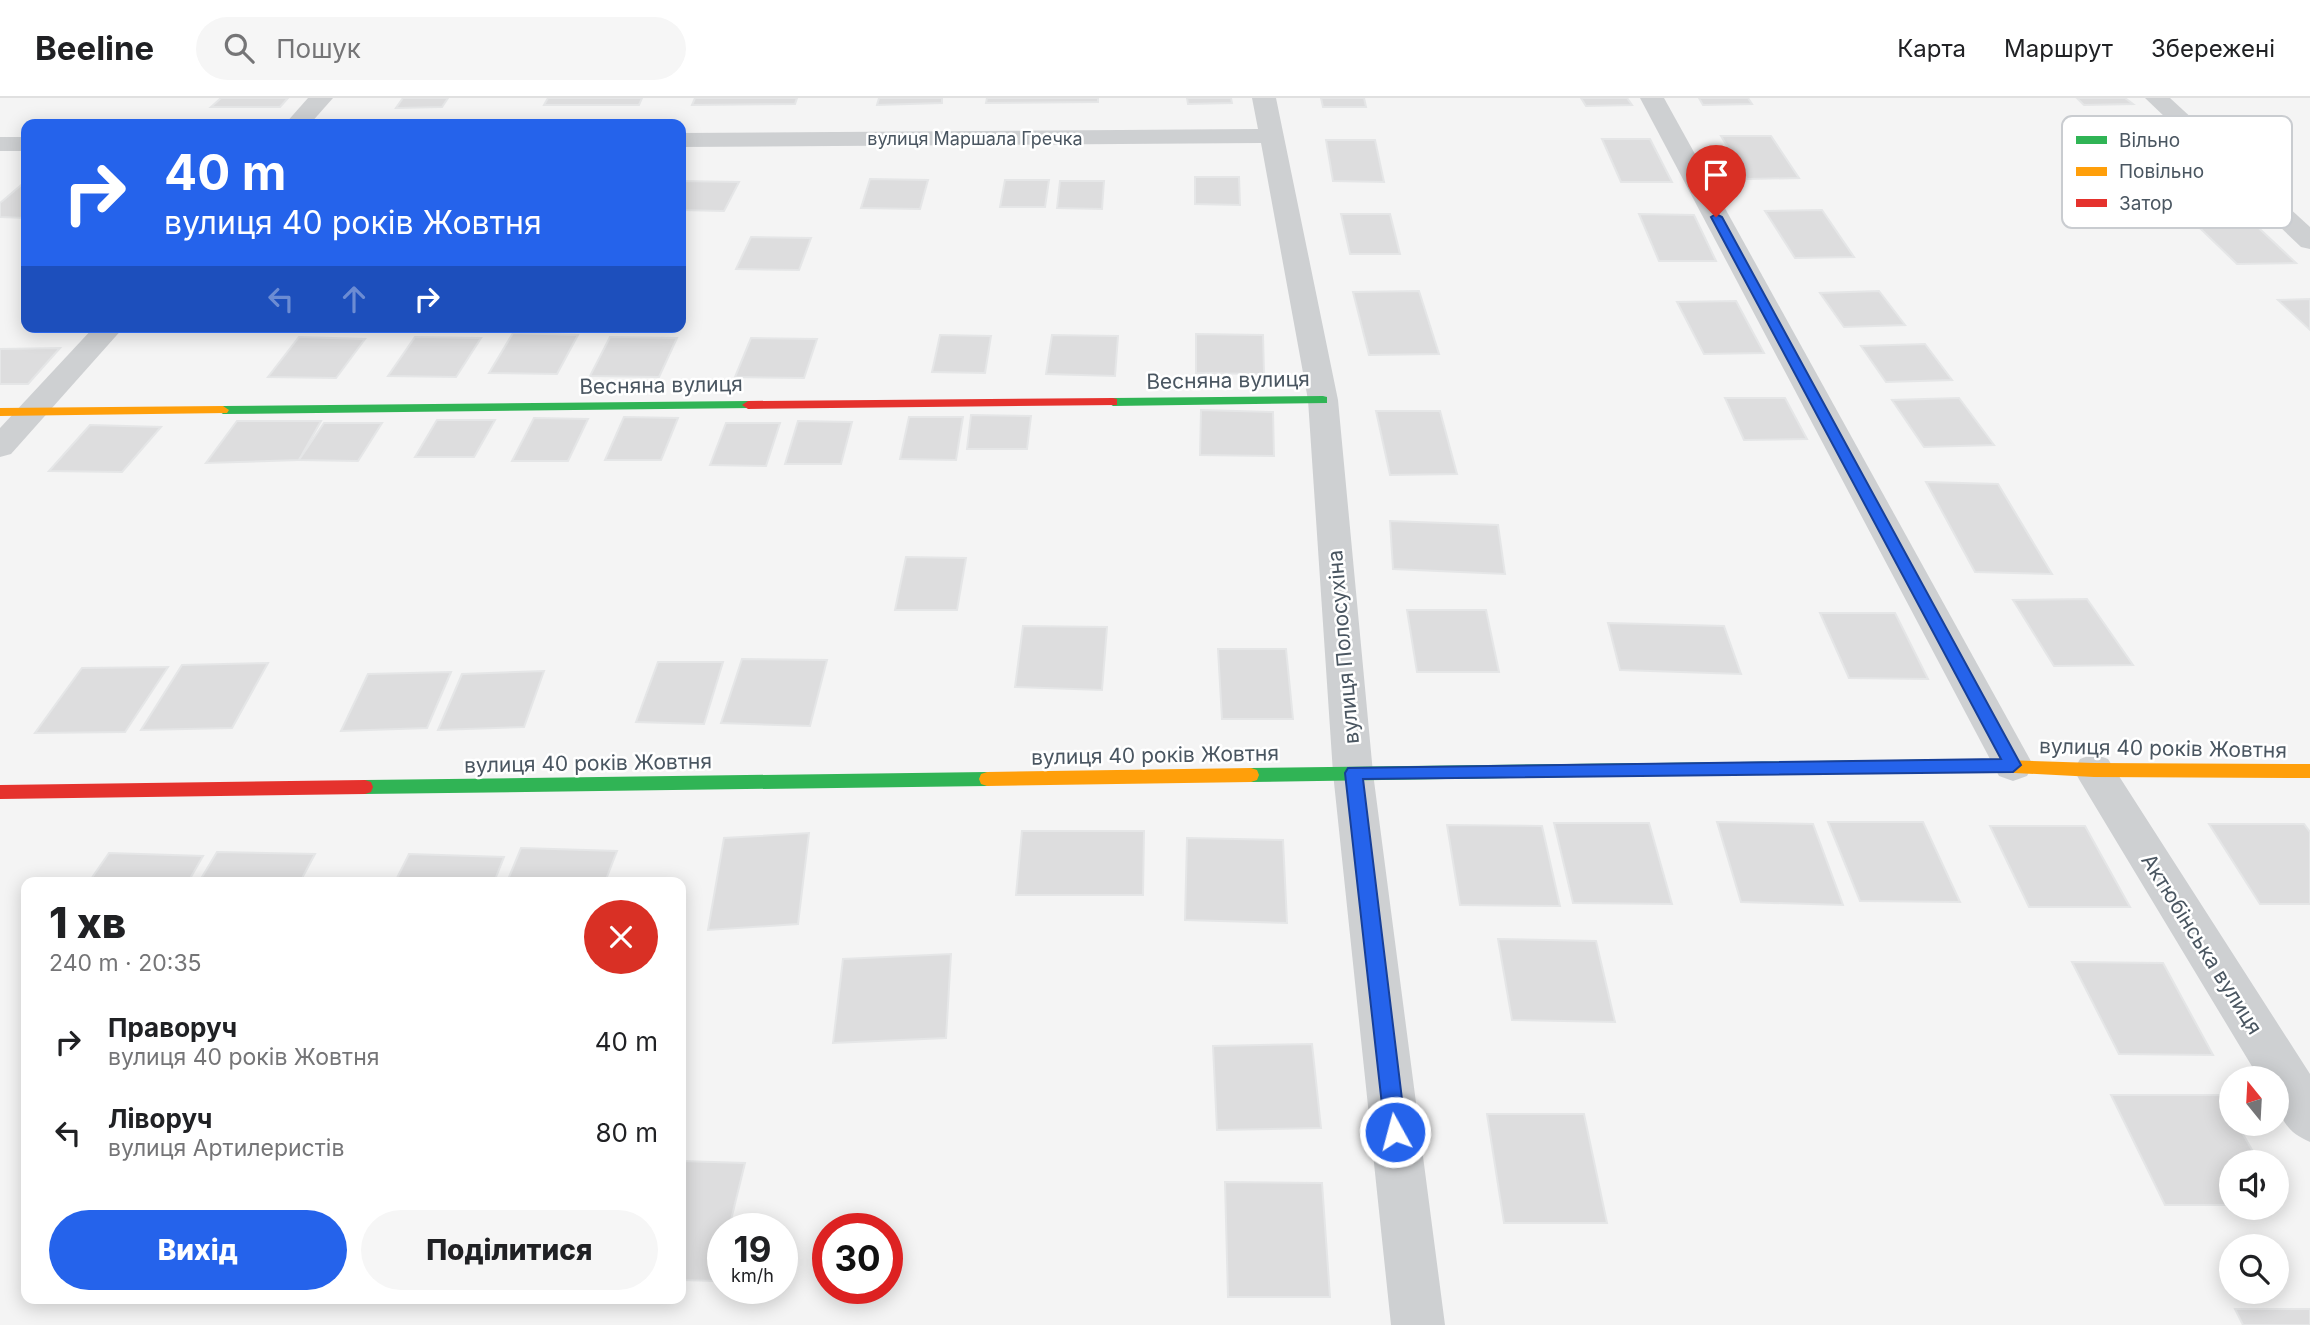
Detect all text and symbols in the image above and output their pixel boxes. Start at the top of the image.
search box [196,17,686,80]
text: Beeline [35,28,154,68]
icon: search [220,29,258,67]
text: Пошук [276,33,361,64]
text: Карта [1897,34,1966,63]
text: Маршрут [2004,34,2113,63]
text: Збережені [2151,34,2275,63]
legend [2062,116,2292,228]
street label: вулиця Маршала Гречка [867,128,1083,149]
text: Вільно [2119,129,2180,152]
text: 40 m [164,143,287,202]
pin [1686,145,1746,217]
icon: right [49,147,140,238]
icon: arrive [1697,156,1735,194]
text: Повільно [2119,160,2204,183]
text: Затор [2119,192,2173,215]
text: вулиця 40 років Жовтня [164,203,542,242]
icon: left [262,280,300,318]
icon: ahead [335,280,373,318]
icon: right [408,280,446,318]
street label: Весняна вулиця [1146,366,1310,394]
street label: Весняна вулиця [579,371,743,399]
street label: вулиця Полосухіна [1322,549,1364,745]
street label: вулиця 40 років Жовтня [2039,733,2287,763]
street label: вулиця 40 років Жовтня [1031,740,1279,770]
street label: вулиця 40 років Жовтня [464,748,712,778]
street label: Актюбінська вулиця [2136,849,2268,1039]
text: 1 хв [49,897,126,948]
button: close [584,900,658,974]
text: 240 m · 20:35 [49,949,202,977]
text: Праворуч [108,1012,237,1043]
icon: right [49,1023,87,1061]
text: 40 m [595,1026,658,1057]
text: вулиця 40 років Жовтня [108,1043,380,1071]
north arrow [2219,1066,2289,1136]
map controls [2219,1066,2289,1304]
position arrow [1358,1095,1432,1169]
text: Ліворуч [108,1103,212,1134]
icon: left [49,1114,87,1152]
text: 80 m [595,1117,658,1148]
text: вулиця Артилеристів [108,1134,344,1162]
button: sound [2219,1150,2289,1220]
button: Вихід [49,1210,347,1290]
button: Поділитися [361,1210,658,1290]
speed limit sign: 30 [812,1213,903,1304]
text: 19 [734,1228,771,1270]
button: search [2219,1234,2289,1304]
text: km/h [731,1265,774,1286]

